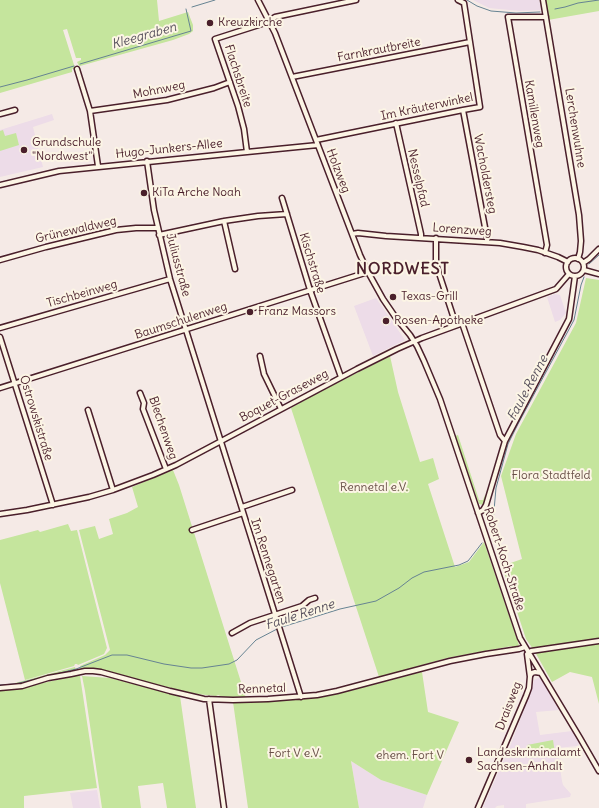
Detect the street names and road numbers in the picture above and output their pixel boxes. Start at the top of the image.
street label: Farnkrautbreite [336,35,422,65]
street label: Flachsbreite [221,43,255,109]
street label: Mohnweg [132,78,186,102]
street label: Kamillenweg [521,79,547,149]
street label: Lerchenwuhne [562,87,588,169]
street label: Im Kräuterwinkel [380,90,474,124]
street label: Wacholdersteg [470,133,500,215]
street label: Hugo-Junkers-Allee [115,136,223,162]
street label: Holzweg [323,147,353,195]
street label: Nesselpfad [404,148,432,208]
street label: Grünewaldweg [34,214,118,246]
street label: Lorenzweg [432,221,492,239]
street label: Kischstraße [296,231,328,295]
street label: Juliusstraße [163,232,193,298]
street label: Tischbeinweg [45,277,119,311]
street label: Baumschulenweg [133,299,229,343]
street label: Boquet-Graseweg [237,367,331,425]
street label: Ostrowskistraße [16,374,56,462]
street label: Blechenweg [145,394,181,462]
street label: Robert-Koch-Straße [480,505,528,613]
street label: Im Rennegarten [247,517,289,605]
street label: Draisweg [493,680,525,732]
street label: Rennetal [238,681,286,697]

